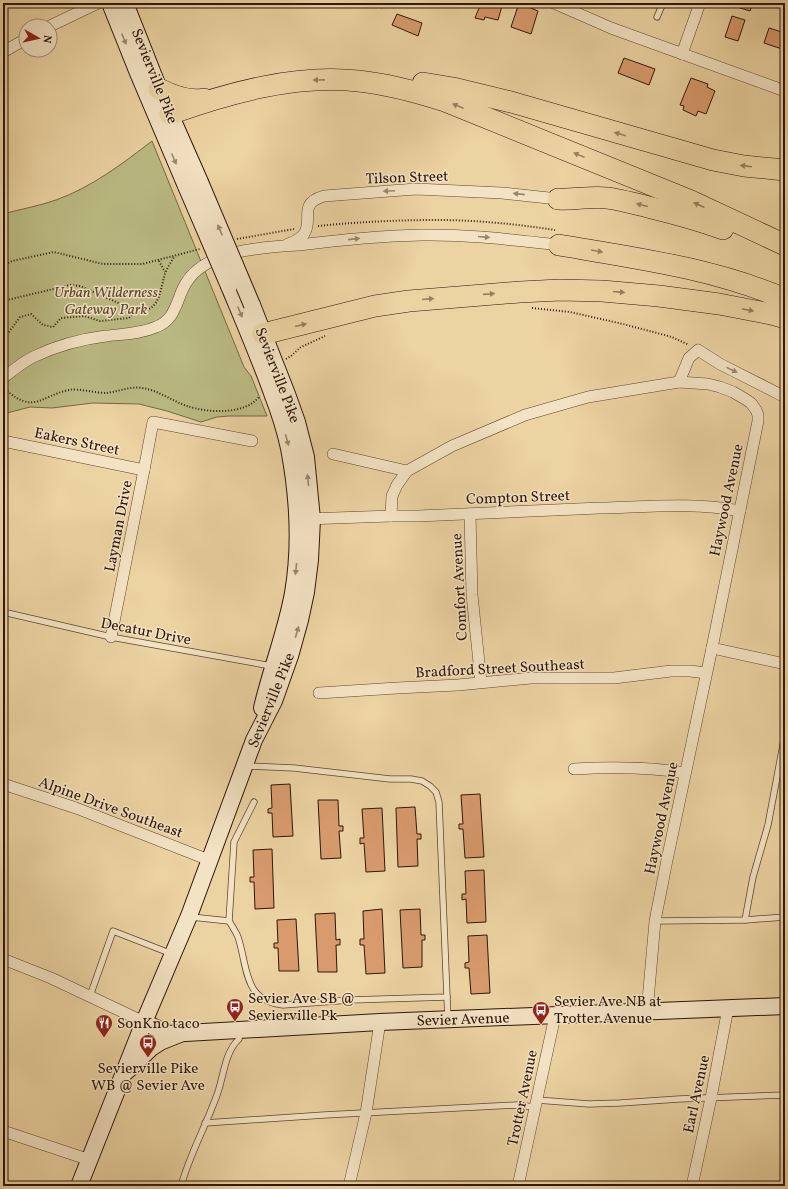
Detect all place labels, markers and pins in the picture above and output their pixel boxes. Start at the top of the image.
place label: Sevier Ave SB @ Sevierville Pk [248,989,355,1027]
place label: Sevier Ave NB at Trotter Avenue [554,992,662,1030]
bus stop icon: Sevier Ave SB @ Sevierville Pk [225,997,245,1022]
bus stop icon: Sevier Ave NB at Trotter Avenue [531,1000,551,1025]
restaurant icon: SonKno taco [94,1013,114,1038]
place label: SonKno taco [117,1014,200,1035]
bus stop icon: Sevierville Pike WB @ Sevier Ave [138,1033,158,1058]
place label: Sevierville Pike WB @ Sevier Ave [91,1059,205,1097]

